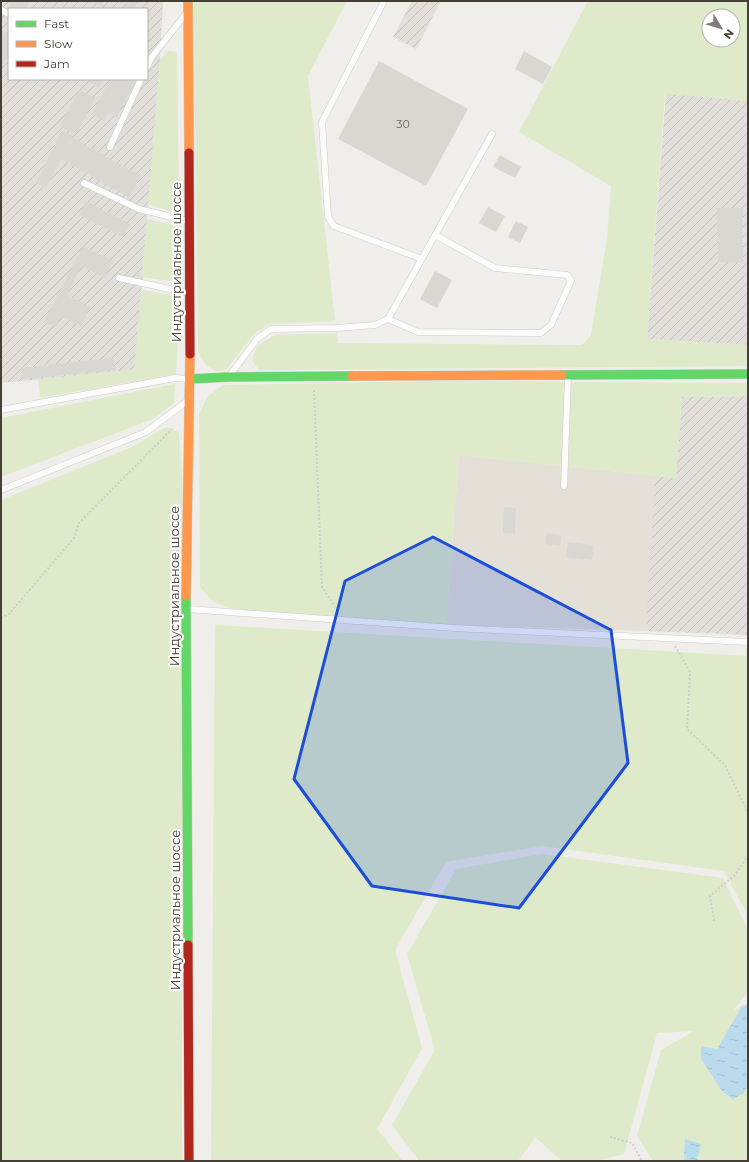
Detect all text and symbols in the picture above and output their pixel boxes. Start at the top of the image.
legend [8,8,148,80]
north arrow [701,8,741,48]
text: Fast [44,16,69,31]
text: N [721,26,737,42]
text: Slow [44,36,73,51]
text: Jam [43,56,70,71]
house number: 30 [396,117,410,131]
street label: Индустриальное шоссе [168,182,184,342]
street label: Индустриальное шоссе [166,506,182,666]
street label: Индустриальное шоссе [167,830,183,990]

